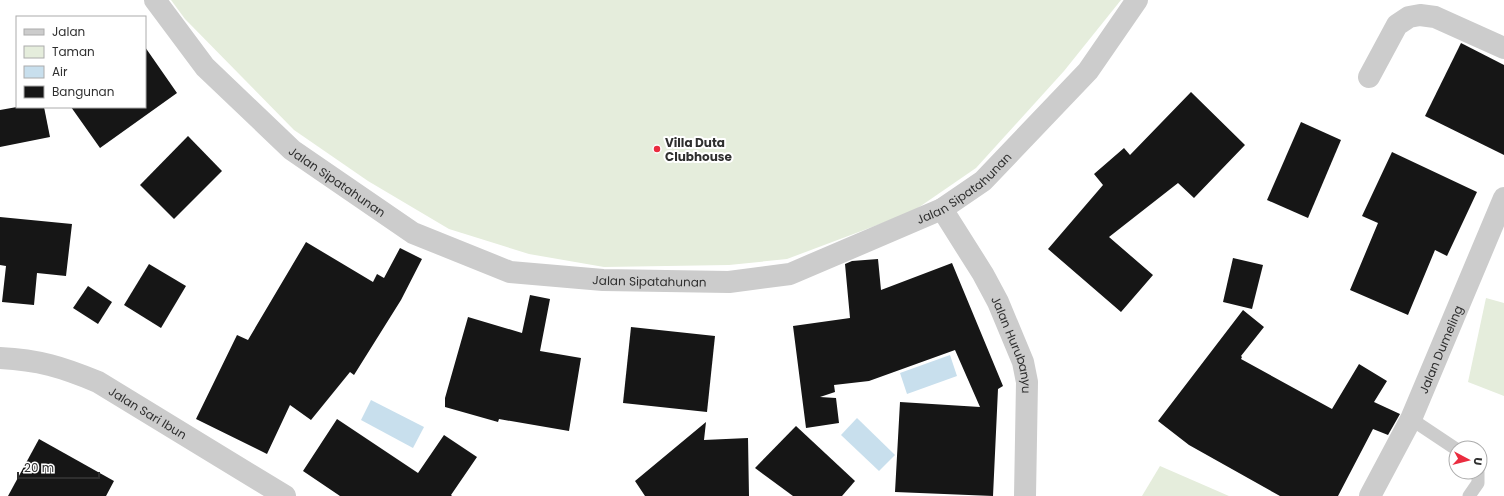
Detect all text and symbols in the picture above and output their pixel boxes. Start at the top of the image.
legend [16,16,146,108]
text: Jalan [52,23,85,40]
text: Taman [52,43,95,60]
text: Air [52,63,68,80]
text: Bangunan [52,83,114,100]
place label: Villa Duta Clubhouse [665,134,732,165]
street label: Jalan Sipatahunan [286,142,389,220]
marker: Villa Duta Clubhouse [652,144,662,154]
street label: Jalan Sipatahunan [913,148,1015,228]
street label: Jalan Sipatahunan [592,271,707,290]
street label: Jalan Hurubanyu [988,293,1036,394]
street label: Jalan Dumeling [1414,302,1466,396]
street label: Jalan Sari Ibun [106,382,190,443]
north arrow [1448,440,1488,480]
scale bar [18,454,99,480]
text: U [1469,456,1486,466]
text: 20 m [24,459,54,476]

